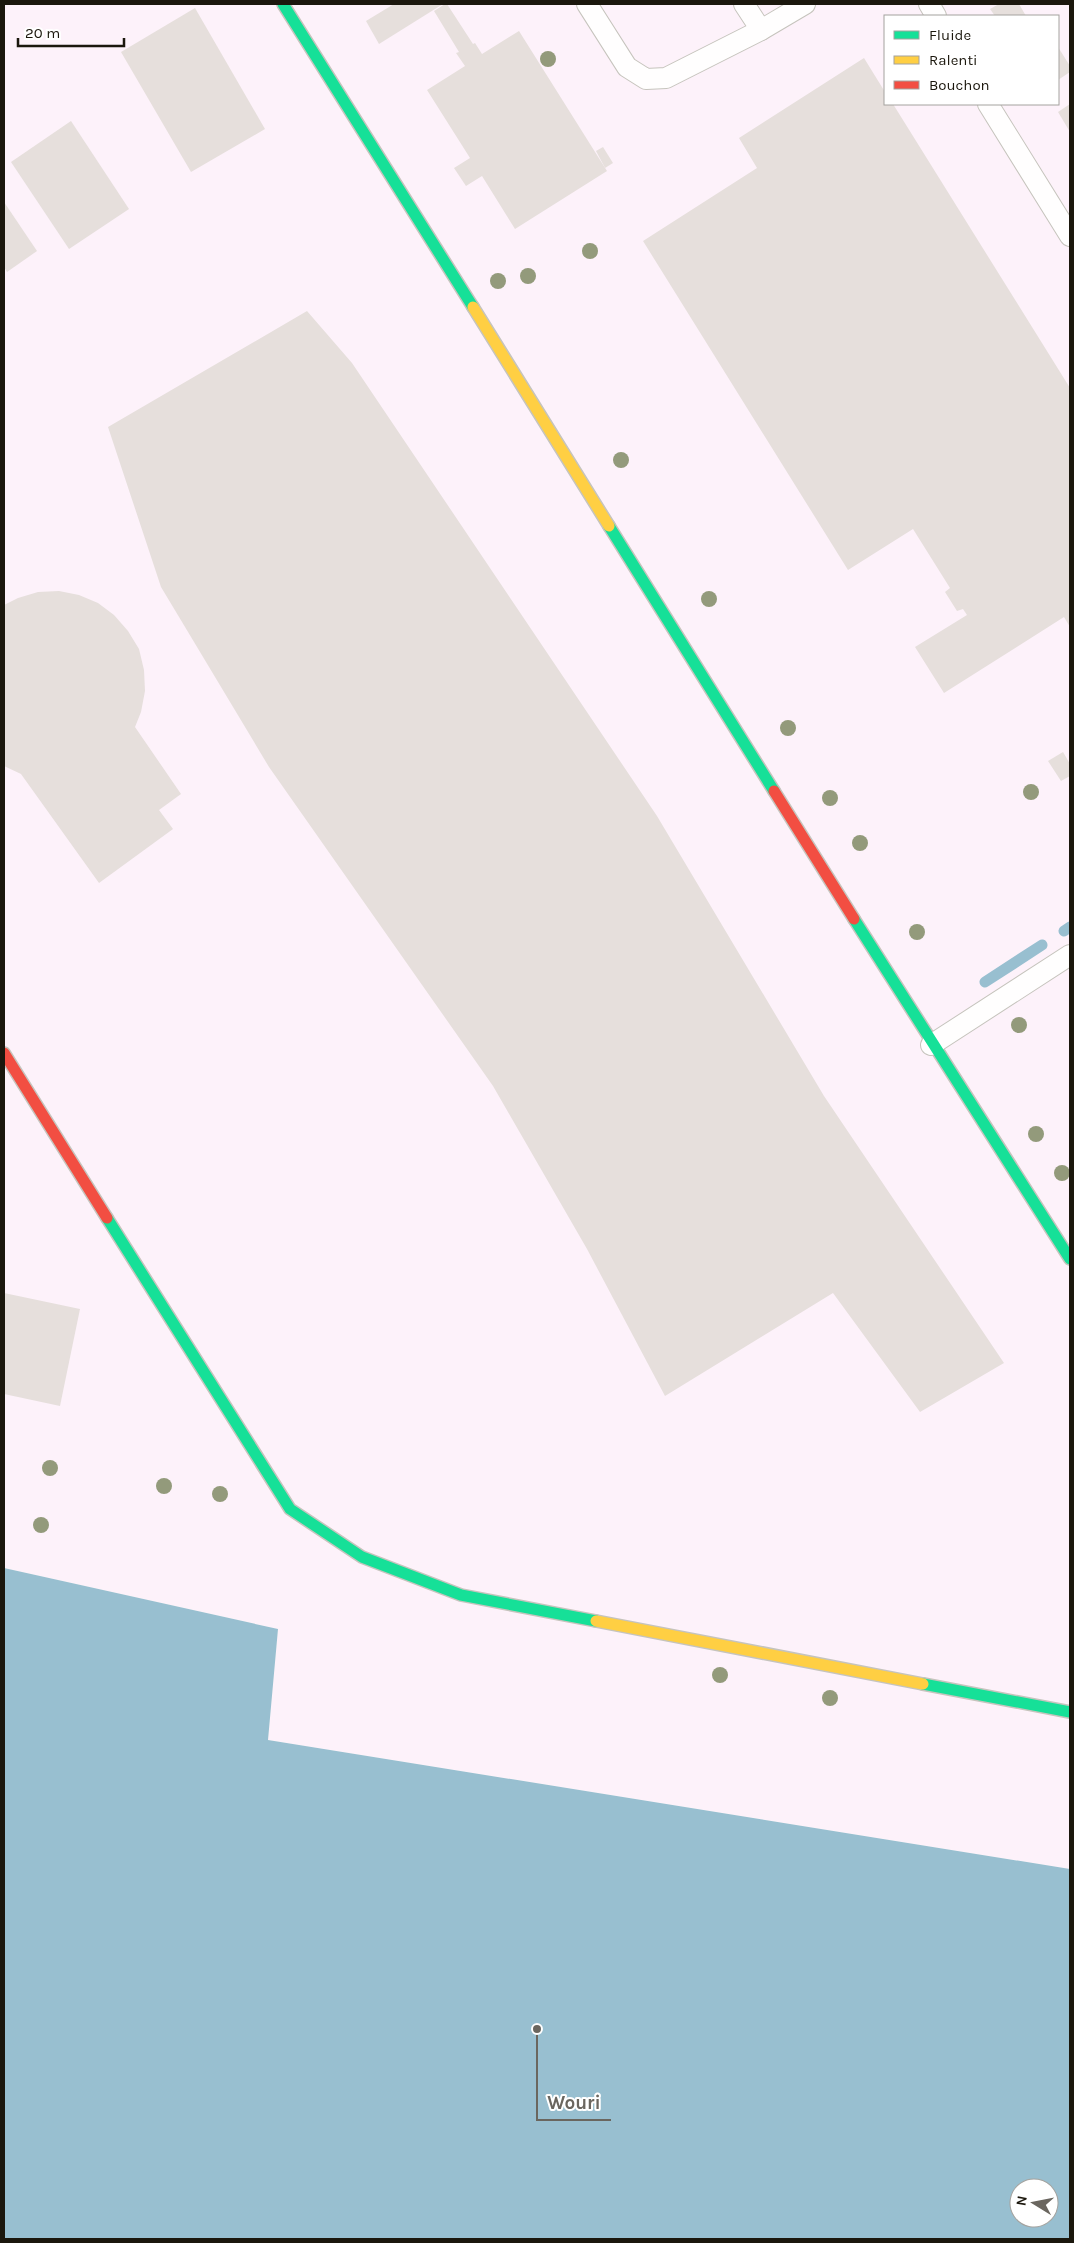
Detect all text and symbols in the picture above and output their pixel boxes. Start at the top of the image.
scale bar [18,15,124,47]
legend [884,15,1059,105]
text: 20 m [25,24,60,42]
text: Fluide [929,26,971,44]
text: Ralenti [929,51,978,69]
text: Bouchon [929,76,990,94]
callout: Wouri [537,2086,611,2120]
text: Wouri [547,2092,601,2114]
north arrow [1009,2178,1059,2228]
text: N [1012,2194,1031,2207]

